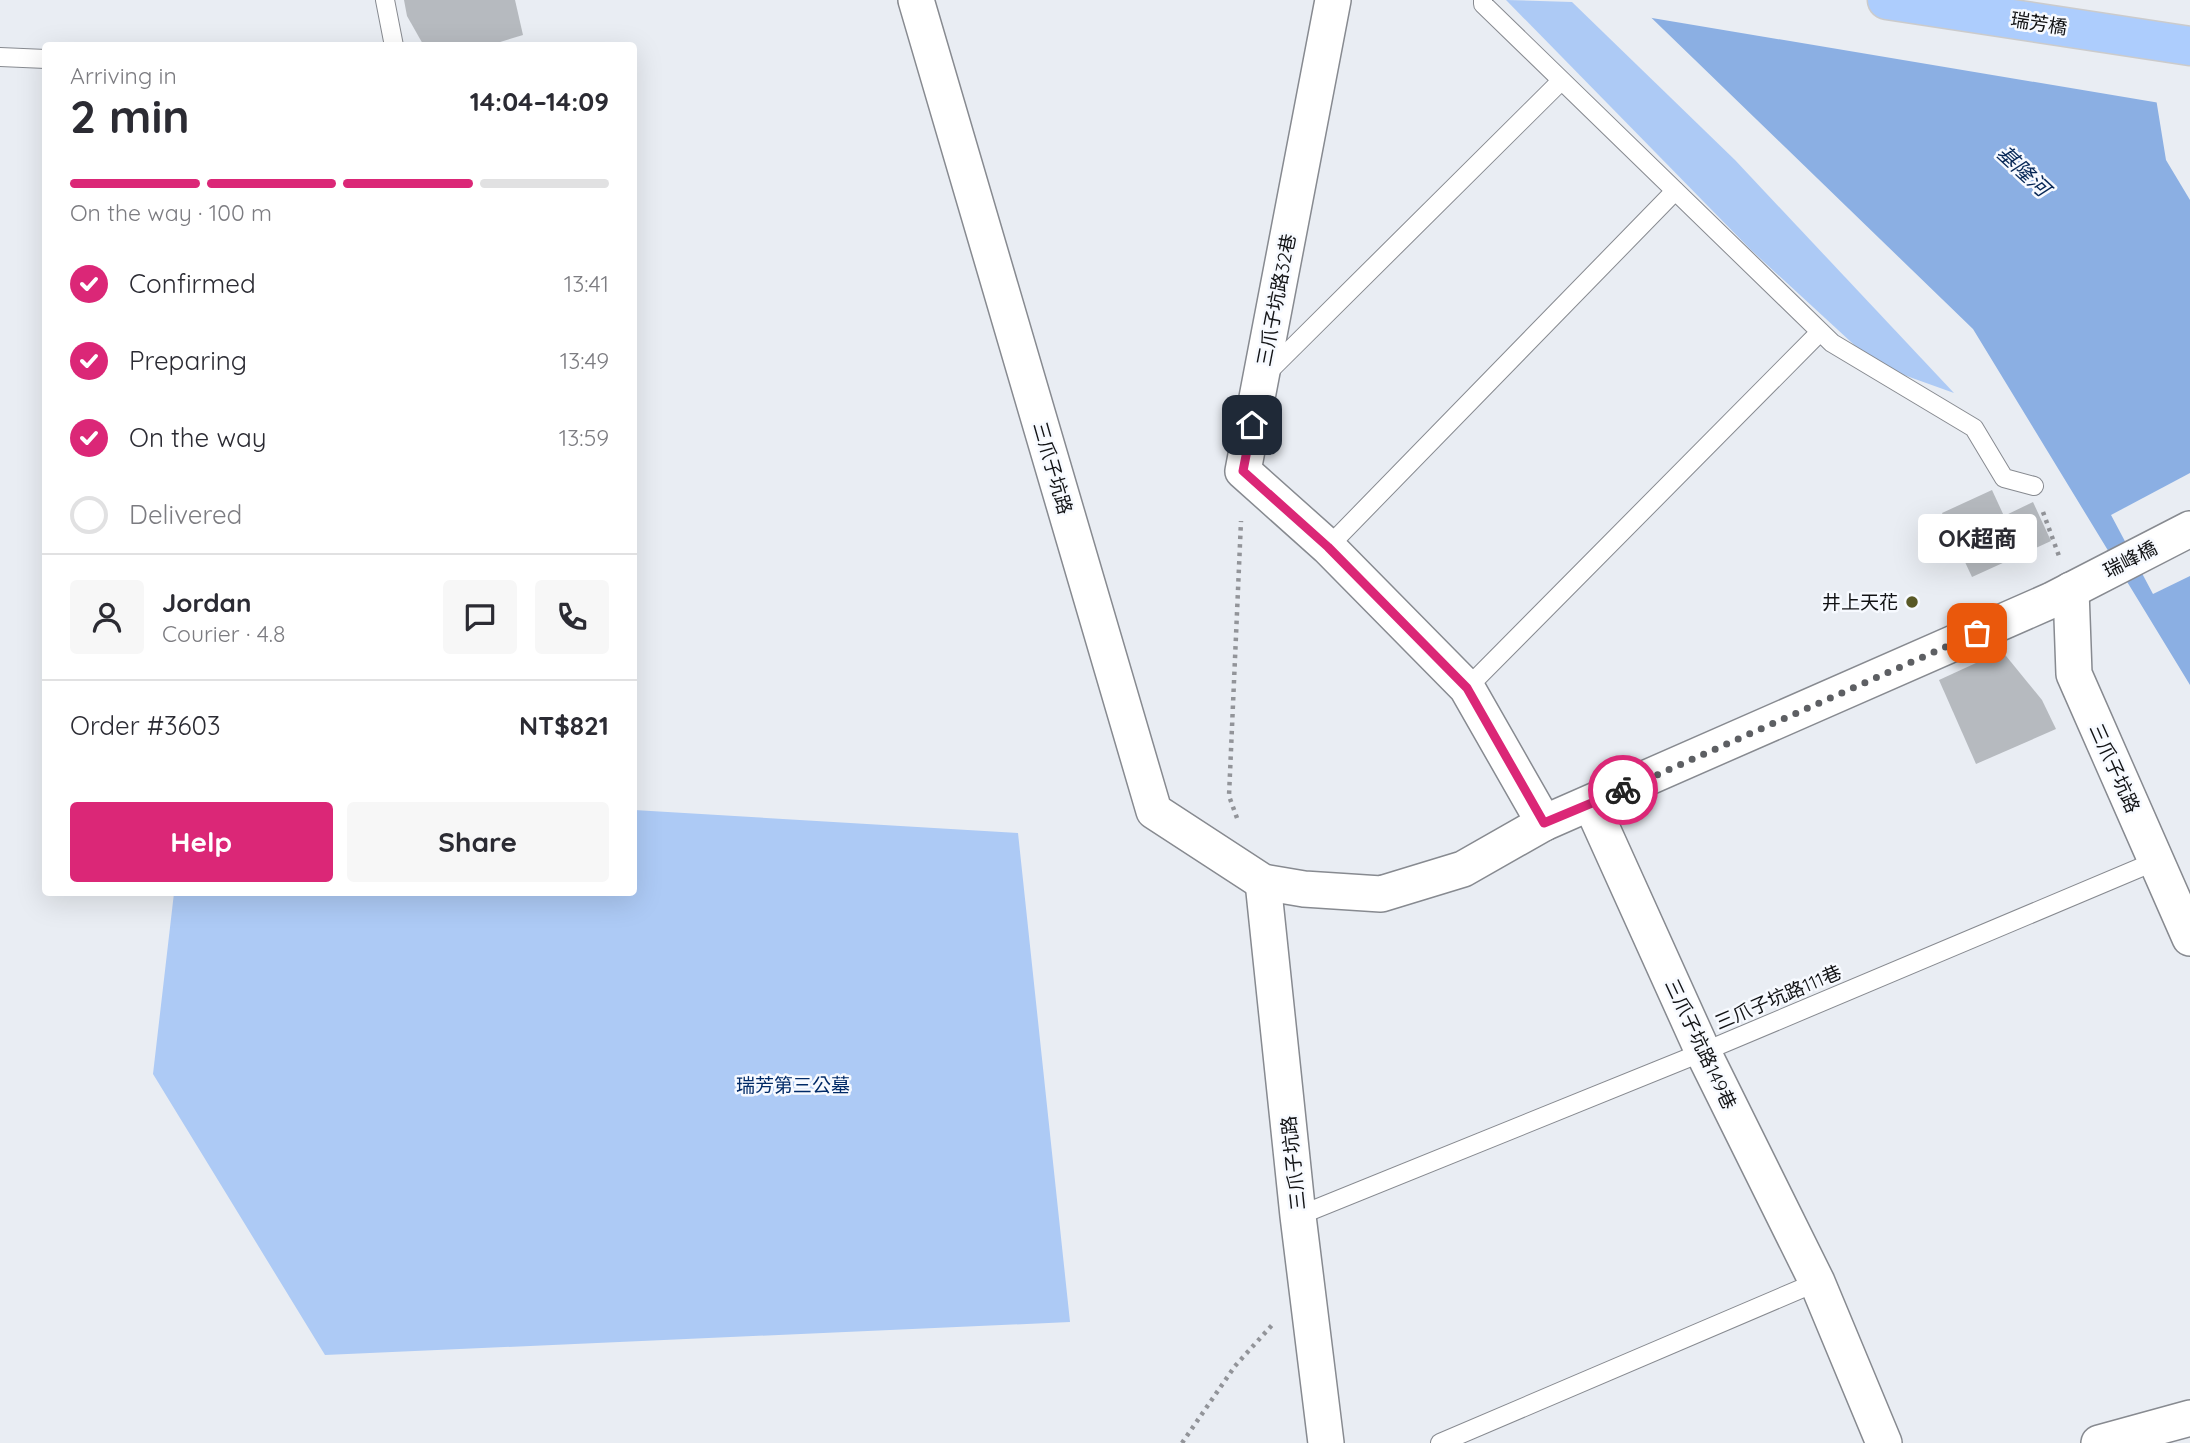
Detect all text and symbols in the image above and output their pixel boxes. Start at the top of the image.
street label: 瑞芳橋 [2009,7,2069,39]
text: Arriving in [70,61,177,90]
text: 14:04–14:09 [470,85,609,118]
text: 2 min [70,87,190,145]
water label: 基隆河 [1992,139,2059,204]
text: On the way · 100 m [70,198,272,227]
street label: 三爪子坑路32巷 [1251,232,1301,368]
icon: check [70,265,108,303]
text: Confirmed [129,267,256,300]
text: 13:41 [564,269,609,298]
icon: check [70,342,108,380]
text: Preparing [129,344,247,377]
text: 13:49 [560,346,609,375]
pin [1222,395,1282,455]
icon: home [1233,406,1271,444]
icon: check [70,419,108,457]
street label: 三爪子坑路 [1028,419,1078,517]
text: On the way [129,421,267,454]
text: 13:59 [559,423,609,452]
text: Delivered [129,498,242,531]
callout: OK超商 [1918,514,2036,563]
text: OK超商 [1938,524,2017,553]
street label: 瑞峰橋 [2099,535,2161,583]
button: person [70,580,144,654]
button: chat [443,580,517,654]
button: phone [535,580,609,654]
text: Jordan [162,586,251,619]
place label: 井上天花 [1822,590,1898,614]
marker: 井上天花 [1904,594,1920,610]
pin [1947,603,2007,663]
icon: bag [1958,614,1996,652]
text: Courier · 4.8 [162,619,285,648]
text: Order #3603 [70,709,221,742]
text: NT$821 [519,709,609,742]
street label: 三爪子坑路 [2085,720,2145,816]
courier [1588,755,1658,825]
icon: bike [1604,771,1642,809]
button: Help [70,802,333,882]
button: Share [347,802,609,882]
street label: 三爪子坑路111巷 [1711,960,1845,1034]
street label: 三爪子坑路149巷 [1660,975,1742,1113]
park label: 瑞芳第三公墓 [736,1073,850,1097]
street label: 三爪子坑路 [1276,1114,1310,1212]

